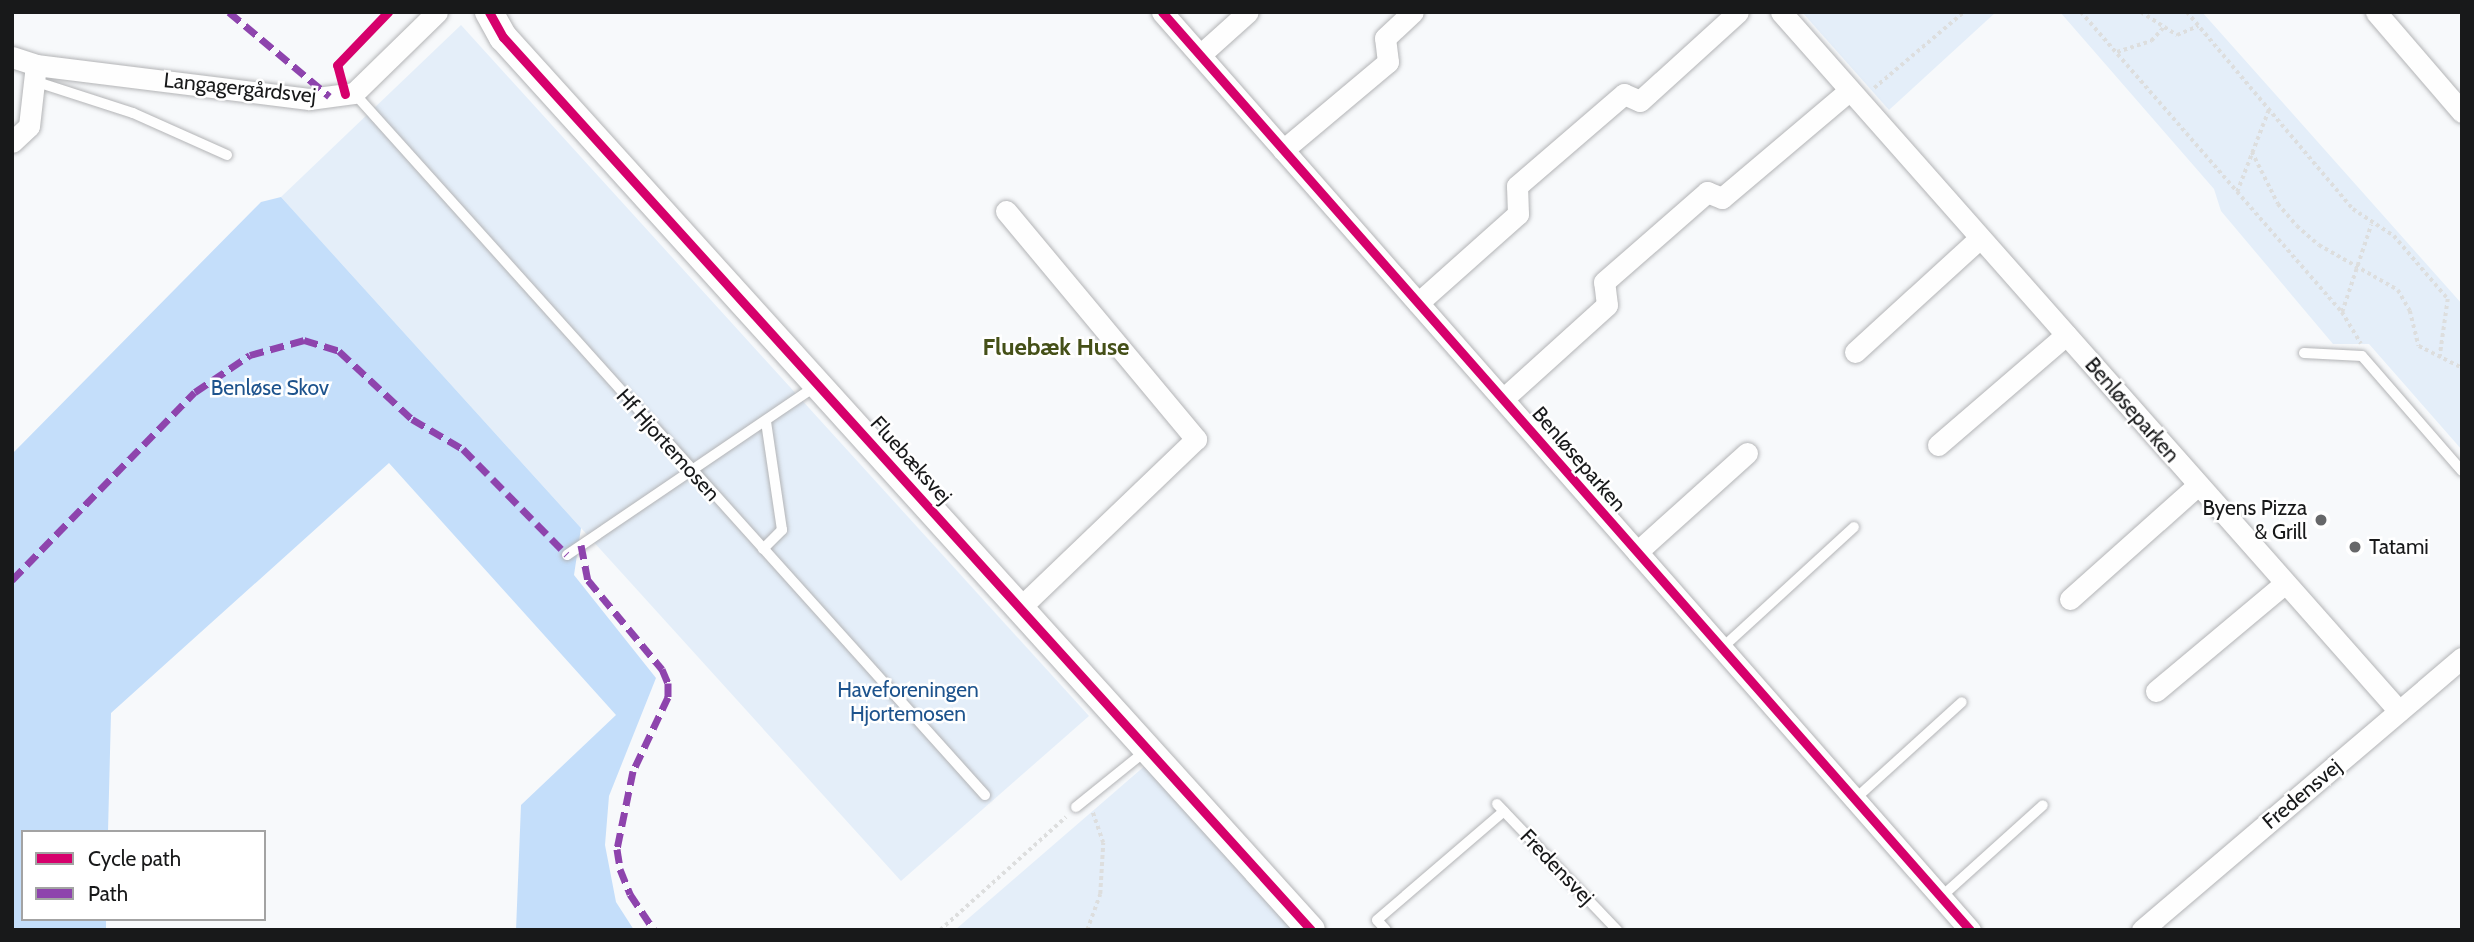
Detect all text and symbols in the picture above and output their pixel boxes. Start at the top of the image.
street label: Langagergårdsvej [163,67,317,109]
district label: Fluebæk Huse [983,333,1129,361]
street label: Benløseparken [2080,352,2184,468]
park label: Benløse Skov [211,375,329,401]
street label: Hf Hjortemosen [611,384,725,506]
street label: Benløseparken [1527,401,1631,517]
street label: Fluebæksvej [865,411,957,509]
place label: Byens Pizza & Grill [2202,495,2307,545]
marker: Byens Pizza & Grill [2313,512,2329,528]
place label: Tatami [2369,534,2429,560]
marker: Tatami [2347,539,2363,555]
park label: Haveforeningen Hjortemosen [837,677,979,727]
street label: Fredensvej [2257,754,2347,834]
street label: Fredensvej [1515,824,1599,910]
legend [21,830,266,921]
text: Cycle path [88,846,181,871]
text: Path [88,881,128,906]

